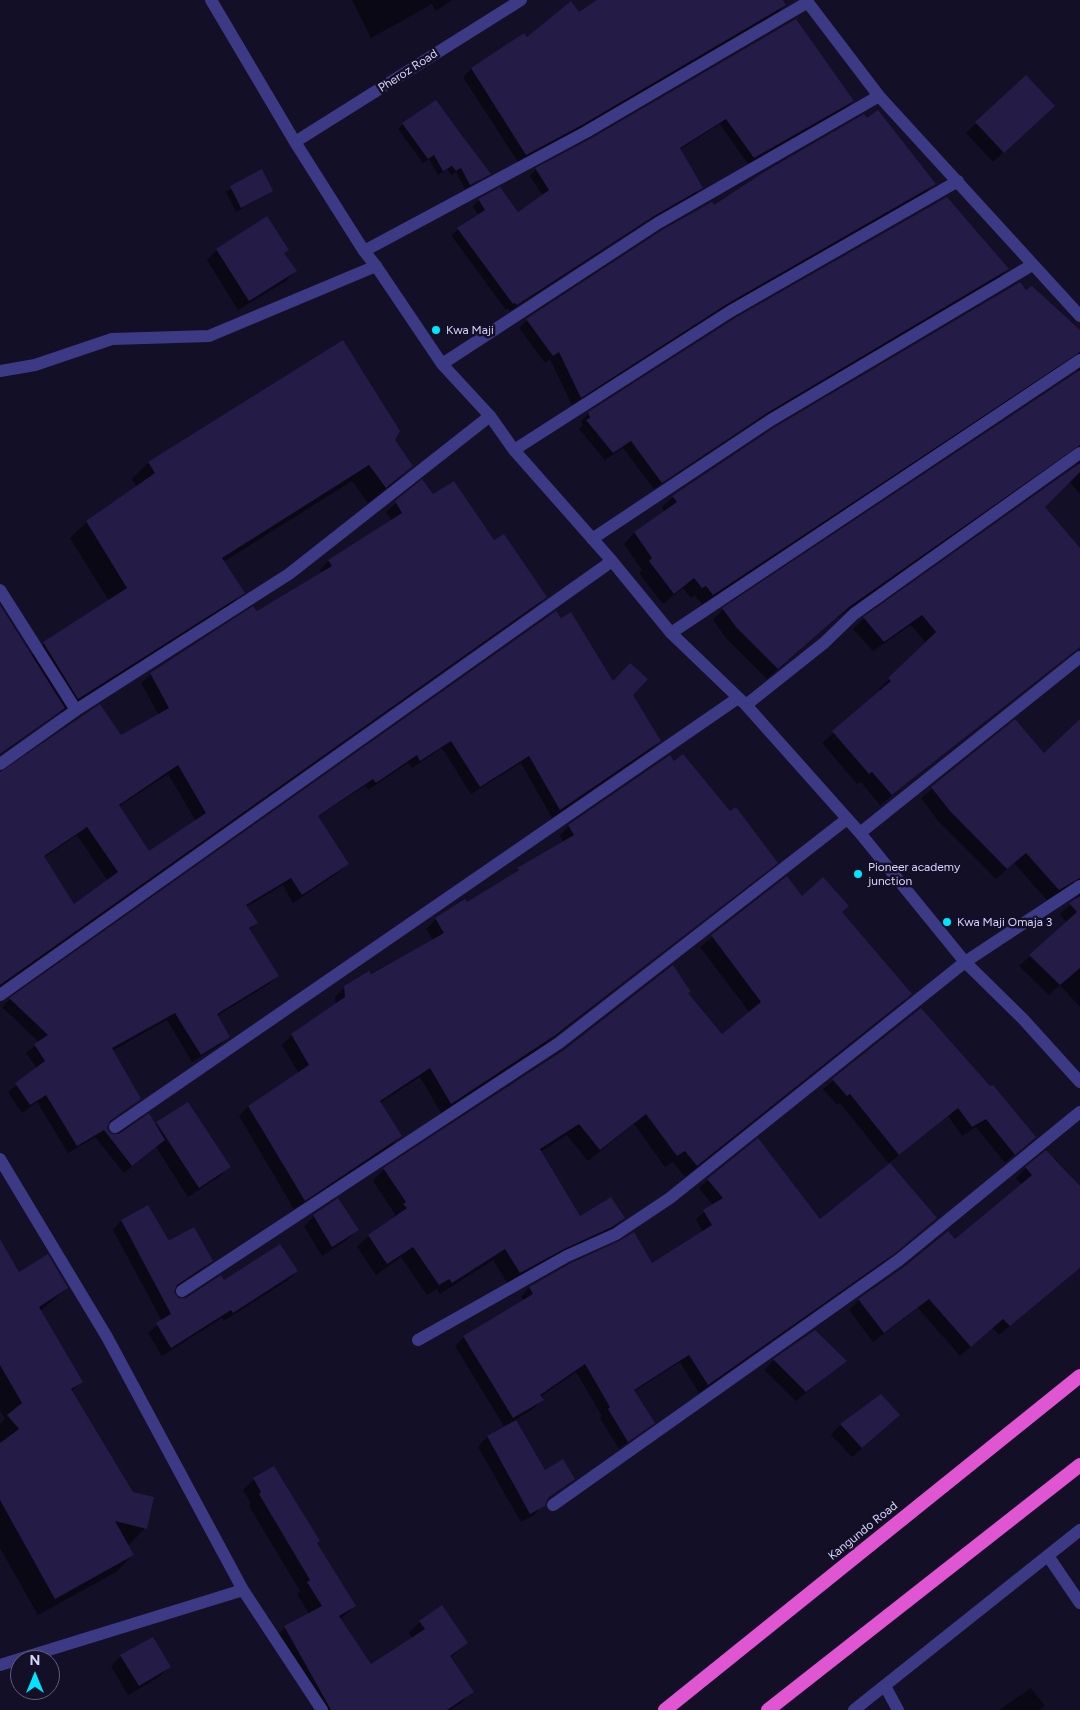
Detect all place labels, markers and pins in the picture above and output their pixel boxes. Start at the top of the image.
place label: Kwa Maji [446,323,494,337]
marker: Kwa Maji [430,324,442,336]
place label: Pioneer academy junction [868,860,960,888]
marker: Pioneer academy junction [852,868,864,880]
place label: Kwa Maji Omaja 3 [957,915,1052,929]
marker: Kwa Maji Omaja 3 [941,916,953,928]

